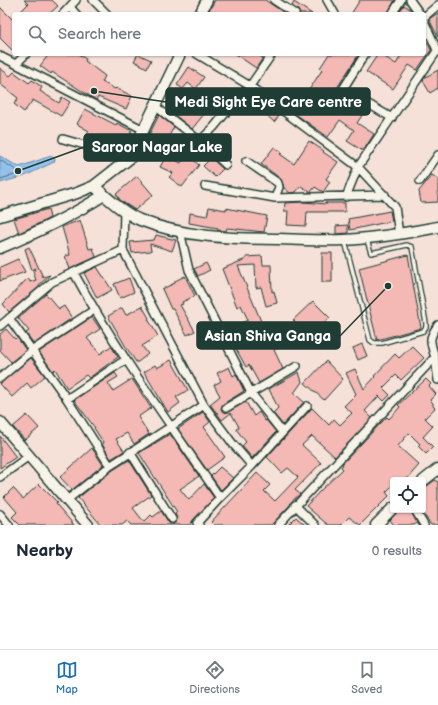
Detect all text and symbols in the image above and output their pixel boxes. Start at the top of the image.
search box [12,12,426,56]
icon: search [26,23,48,45]
text: Search here [58,25,141,44]
callout: Medi Sight Eye Care centre [166,88,370,115]
text: Medi Sight Eye Care centre [174,93,362,112]
callout: Saroor Nagar Lake [84,134,231,161]
text: Saroor Nagar Lake [92,138,223,157]
callout: Asian Shiva Ganga [197,322,340,349]
text: Asian Shiva Ganga [204,327,331,346]
map controls [390,477,426,513]
button: locate [390,477,426,513]
text: Nearby [16,541,73,561]
text: 0 results [372,543,422,559]
tab: Map [56,659,78,696]
tab: Directions [189,659,240,696]
tab: Saved [351,659,382,696]

